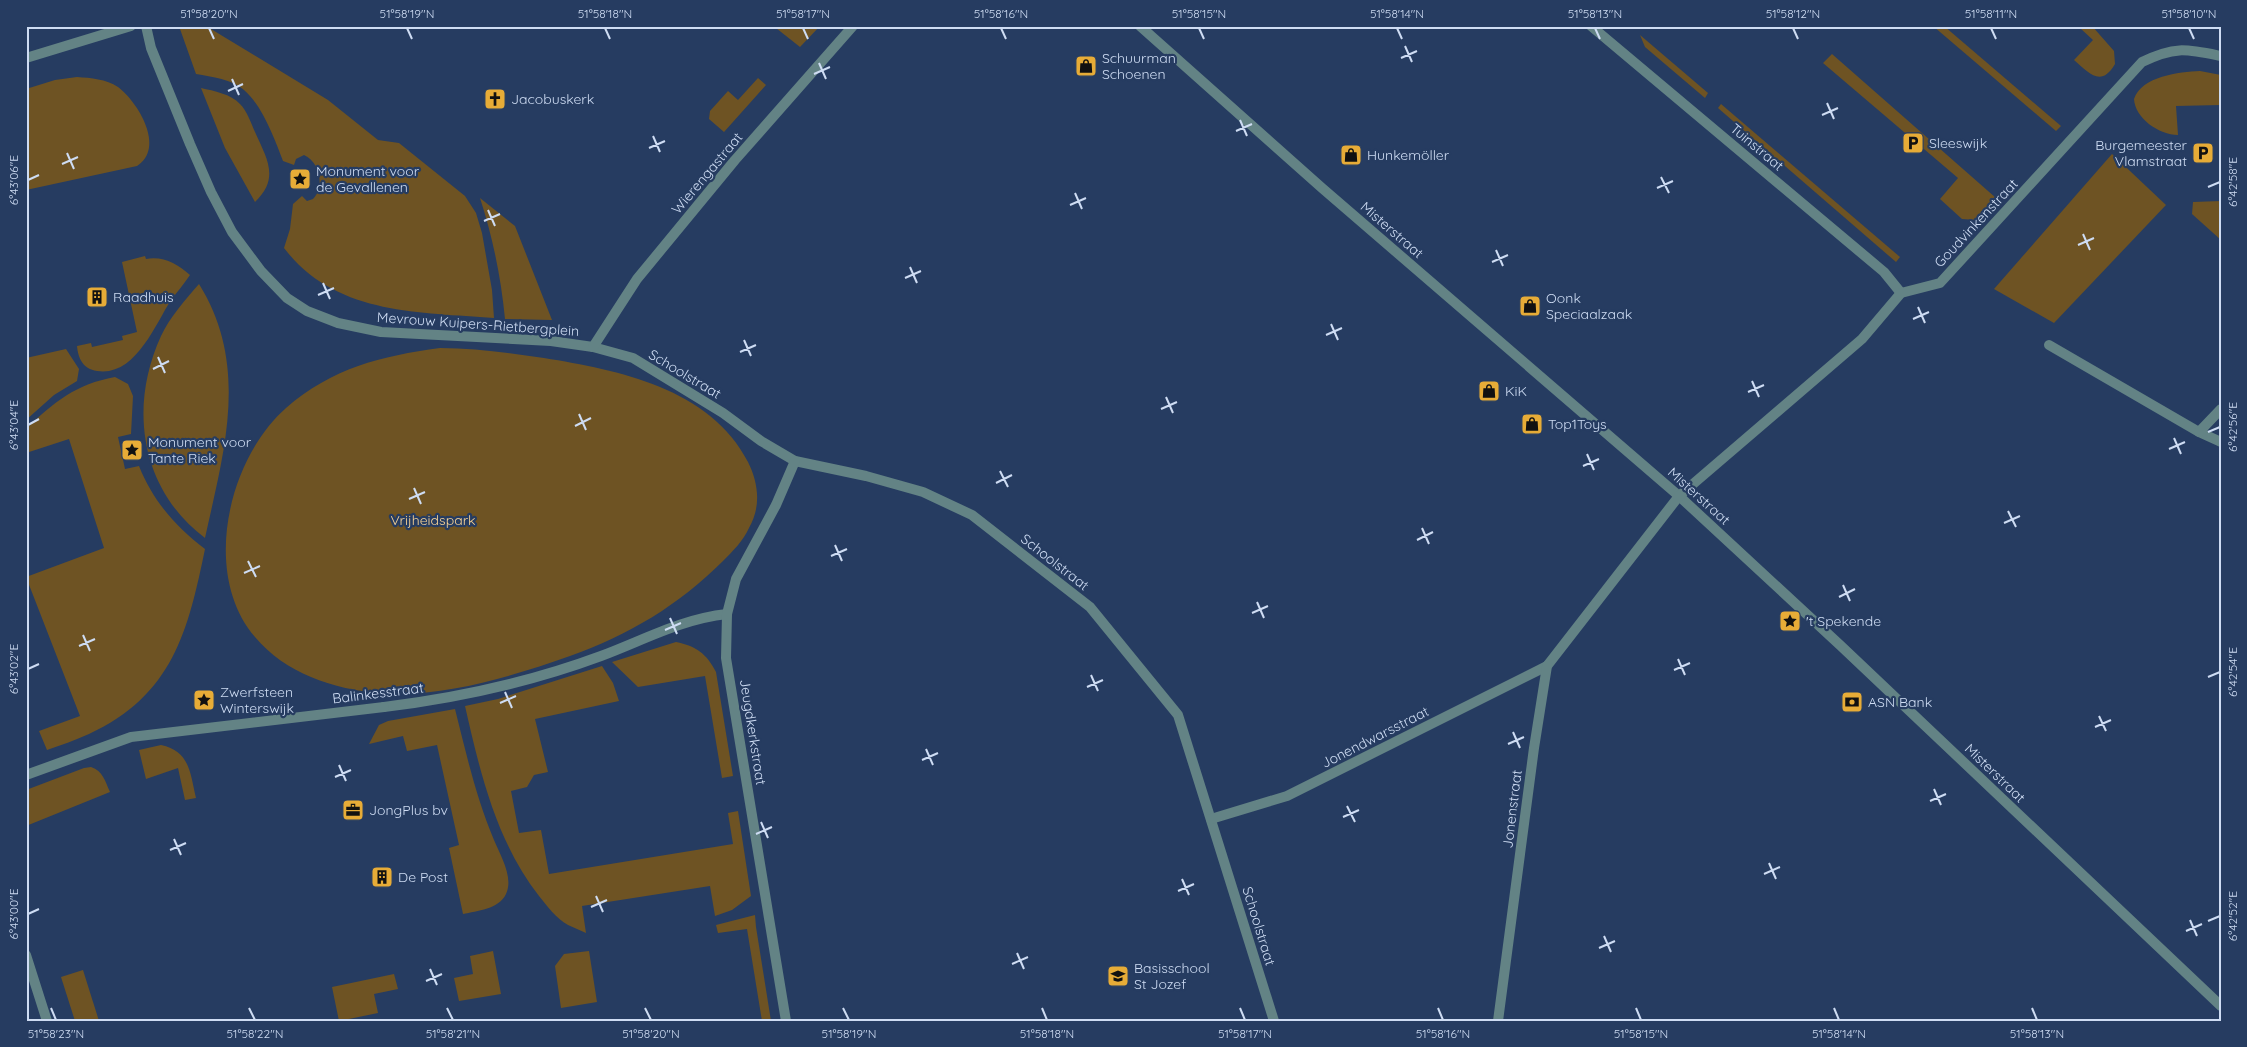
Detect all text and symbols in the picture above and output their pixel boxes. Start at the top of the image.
text: 51°58'20"N [180,6,238,21]
text: 51°58'19"N [380,6,434,21]
text: 51°58'18"N [578,6,632,21]
text: 51°58'17"N [776,6,830,21]
text: 51°58'16"N [974,6,1028,21]
text: 51°58'15"N [1172,6,1226,21]
text: 51°58'14"N [1370,6,1424,21]
text: 51°58'13"N [1568,6,1622,21]
text: 51°58'12"N [1766,6,1820,21]
text: 51°58'11"N [1965,6,2017,21]
text: 51°58'10"N [2161,6,2217,21]
place label: Schuurman Schoenen [1102,49,1176,83]
shop icon: Schuurman Schoenen [1074,54,1098,78]
church icon: Jacobuskerk [483,87,507,111]
place label: Jacobuskerk [511,90,594,108]
street label: Tuinstraat [1727,119,1788,175]
street label: Wierengastraat [668,128,747,217]
parking icon: Sleeswijk [1901,131,1925,155]
place label: Sleeswijk [1929,134,1987,152]
place label: Burgemeester Vlamstraat [2095,136,2188,170]
parking icon: Burgemeester Vlamstraat [2191,141,2215,165]
shop icon: Hunkemöller [1339,143,1363,167]
place label: Hunkemöller [1367,146,1450,164]
text: 6°43'06"E [6,155,21,205]
text: 6°42'58"E [2225,157,2240,207]
place label: Monument voor de Gevallenen [316,162,420,196]
place icon: Monument voor de Gevallenen [288,167,312,191]
street label: Goudvinkenstraat [1930,175,2022,271]
street label: Misterstraat [1357,198,1427,262]
building icon: Raadhuis [85,285,109,309]
place label: Raadhuis [113,288,174,306]
place label: Oonk Speciaalzaak [1546,289,1632,323]
shop icon: Oonk Speciaalzaak [1518,294,1542,318]
street label: Mevrouw Kuipers-Rietbergplein [376,308,580,340]
street label: Schoolstraat [645,345,725,403]
shop icon: KiK [1477,379,1501,403]
place label: KiK [1505,382,1527,400]
text: 6°43'04"E [6,400,21,450]
text: 6°42'56"E [2225,402,2240,452]
shop icon: Top1Toys [1520,412,1544,436]
place label: Top1Toys [1548,415,1607,433]
place label: Monument voor Tante Riek [148,433,252,467]
place icon: Monument voor Tante Riek [120,438,144,462]
street label: Misterstraat [1664,463,1734,529]
park label: Vrijheidspark [390,511,476,529]
street label: Schoolstraat [1017,530,1093,594]
place icon: 't Spekende [1778,609,1802,633]
place label: 't Spekende [1806,612,1881,630]
text: 6°43'02"E [6,644,21,694]
text: 6°42'54"E [2225,647,2240,697]
street label: Balinkesstraat [331,678,425,708]
street label: Jeugdkerkstraat [736,678,770,786]
place label: Zwerfsteen Winterswijk [220,683,294,717]
place icon: Zwerfsteen Winterswijk [192,688,216,712]
bank icon: ASN Bank [1840,690,1864,714]
place label: ASN Bank [1868,693,1932,711]
street label: Jonendwarsstraat [1318,702,1432,772]
street label: Misterstraat [1961,740,2029,807]
street label: Jonenstraat [1498,768,1526,849]
office icon: JongPlus bv [341,798,365,822]
place label: JongPlus bv [369,801,448,819]
building icon: De Post [370,865,394,889]
place label: De Post [398,868,448,886]
street label: Schoolstraat [1238,884,1280,968]
text: 6°43'00"E [6,888,21,940]
text: 6°42'52"E [2225,891,2240,941]
place label: Basisschool St Jozef [1134,959,1210,993]
school or university icon: Basisschool St Jozef [1106,964,1130,988]
text: 51°58'23"N [28,1026,84,1041]
text: 51°58'22"N [227,1026,283,1041]
text: 51°58'21"N [426,1026,480,1041]
text: 51°58'20"N [622,1026,680,1041]
text: 51°58'19"N [822,1026,876,1041]
text: 51°58'18"N [1020,1026,1074,1041]
text: 51°58'17"N [1218,1026,1272,1041]
text: 51°58'16"N [1416,1026,1470,1041]
text: 51°58'15"N [1614,1026,1668,1041]
text: 51°58'14"N [1812,1026,1866,1041]
text: 51°58'13"N [2010,1026,2064,1041]

